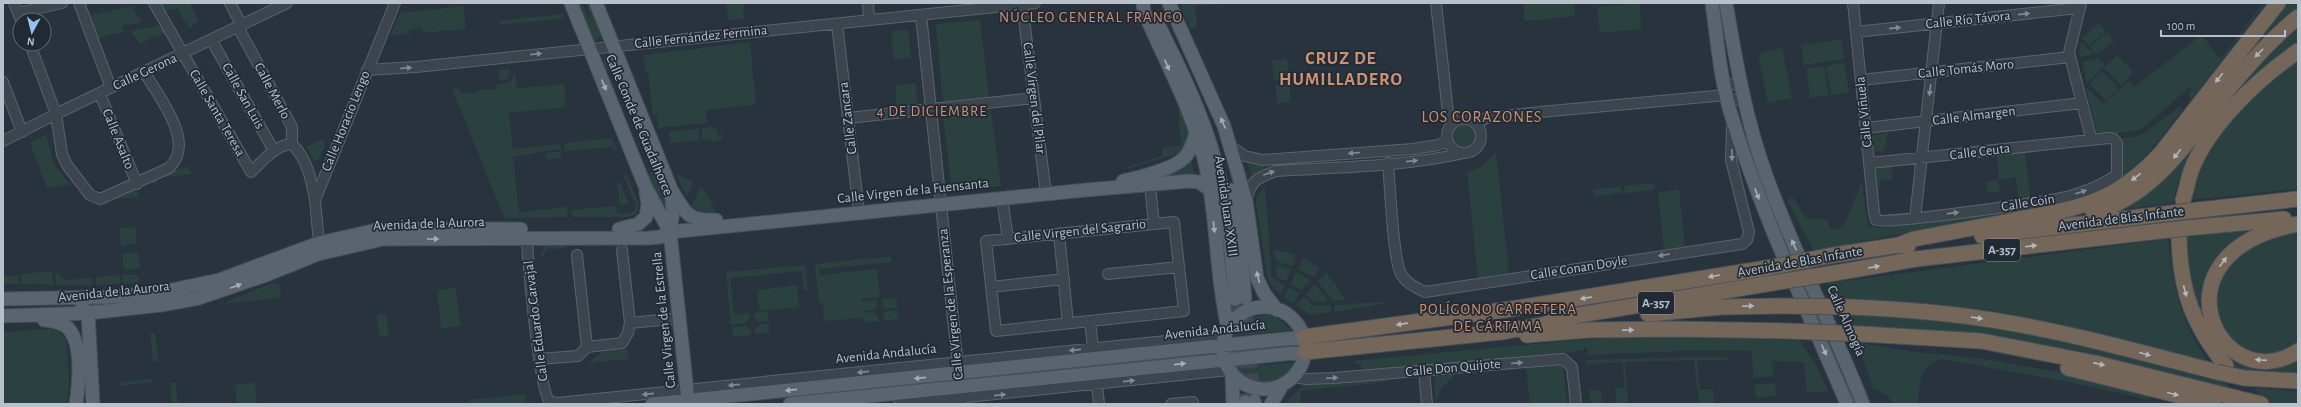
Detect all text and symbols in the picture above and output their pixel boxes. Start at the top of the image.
district label: NÚCLEO GENERAL FRANCO [999,8,1183,25]
street label: Calle Río Távora [1925,9,2012,31]
one-way arrow [2018,11,2030,17]
north arrow [12,12,52,52]
scale bar [2161,12,2285,38]
text: 100 m [2167,20,2195,32]
street label: Calle Fernández Fermina [634,23,769,51]
one-way arrow [1889,25,1901,31]
text: N [26,36,35,47]
street label: Calle Virgen del Pilar [1020,41,1048,155]
one-way arrow [2254,48,2264,58]
district label: CRUZ DE HUMILLADERO [1279,50,1403,89]
street label: Calle Gerona [111,51,180,93]
one-way arrow [530,51,542,58]
street label: Calle Conde de Guadalhorce [603,52,675,198]
street label: Calle Tomás Moro [1917,57,2015,81]
one-way arrow [1164,60,1170,71]
street label: Calle San Luis [219,61,267,131]
street label: Calle Merlo [251,61,293,122]
one-way arrow [400,64,412,71]
street label: Calle Santa Teresa [187,67,248,159]
street label: Calle Horacio Lengo [319,69,373,173]
one-way arrow [2215,73,2224,84]
street label: Calle Viñuela [1853,75,1875,148]
one-way arrow [601,79,607,90]
street label: Calle Zancara [837,80,859,155]
one-way arrow [1927,84,1933,96]
district label: 4 DE DICIEMBRE [876,104,988,119]
street label: Calle Almargen [1932,104,2016,128]
street label: Calle Asalto [100,107,136,171]
district label: LOS CORAZONES [1422,109,1542,125]
one-way arrow [1219,117,1226,129]
street label: Calle Ceuta [1949,141,2012,163]
one-way arrow [1729,149,1735,162]
one-way arrow [2173,149,2182,160]
one-way arrow [1348,150,1360,157]
street label: Avenida Juan XXIII [1212,155,1240,257]
one-way arrow [1406,158,1418,164]
one-way arrow [1263,170,1275,176]
one-way arrow [2130,173,2141,181]
street label: Calle Virgen de la Fuensanta [837,176,990,206]
one-way arrow [1755,189,1761,201]
one-way arrow [2076,189,2088,195]
street label: Calle Coín [2000,192,2056,214]
street label: Avenida de Blas Infante [2057,204,2185,234]
one-way arrow [1947,210,1959,216]
street label: Avenida de la Aurora [373,215,486,233]
street label: Calle Virgen del Sagrario [1013,217,1147,245]
one-way arrow [1211,221,1217,233]
street label: Calle Virgen de la Esperanza [936,227,966,380]
one-way arrow [427,236,440,242]
road number: A-357 [1984,239,2020,261]
one-way arrow [1791,240,1797,251]
one-way arrow [2024,243,2037,250]
street label: Avenida de Blas Infante [1736,244,1864,280]
street label: Calle Virgen de la Estrella [650,251,678,389]
one-way arrow [1658,252,1670,258]
street label: Calle Conan Doyle [1530,253,1628,283]
one-way arrow [2219,257,2227,268]
street label: Calle Eduardo Carvajal [522,260,550,382]
one-way arrow [1868,263,1880,269]
one-way arrow [1254,270,1260,283]
one-way arrow [1708,274,1720,280]
street label: Avenida de la Aurora [58,279,171,305]
one-way arrow [230,283,242,289]
street label: Calle Almogía [1824,284,1868,359]
one-way arrow [2182,285,2188,297]
road number: A-357 [1638,292,1674,314]
one-way arrow [1580,295,1592,301]
district label: POLÍGONO CARRETERA DE CÁRTAMA [1419,300,1577,334]
one-way arrow [1742,303,1754,310]
one-way arrow [1971,315,1983,321]
street label: Avenida Andalucía [1164,318,1267,342]
one-way arrow [1396,321,1408,327]
one-way arrow [1622,327,1635,333]
street label: Avenida Andalucía [835,342,938,366]
one-way arrow [1821,345,1827,357]
one-way arrow [1069,347,1081,353]
one-way arrow [2139,351,2151,357]
street label: Calle Don Quijote [1405,357,1501,379]
one-way arrow [2255,357,2267,364]
one-way arrow [1511,359,1523,366]
one-way arrow [1174,361,1186,368]
one-way arrow [2093,362,2105,368]
one-way arrow [857,369,869,375]
one-way arrow [914,374,926,381]
one-way arrow [1326,374,1338,381]
one-way arrow [1123,378,1135,384]
one-way arrow [728,382,740,389]
one-way arrow [785,387,797,394]
one-way arrow [642,391,654,397]
one-way arrow [2167,391,2179,397]
one-way arrow [994,392,1006,398]

